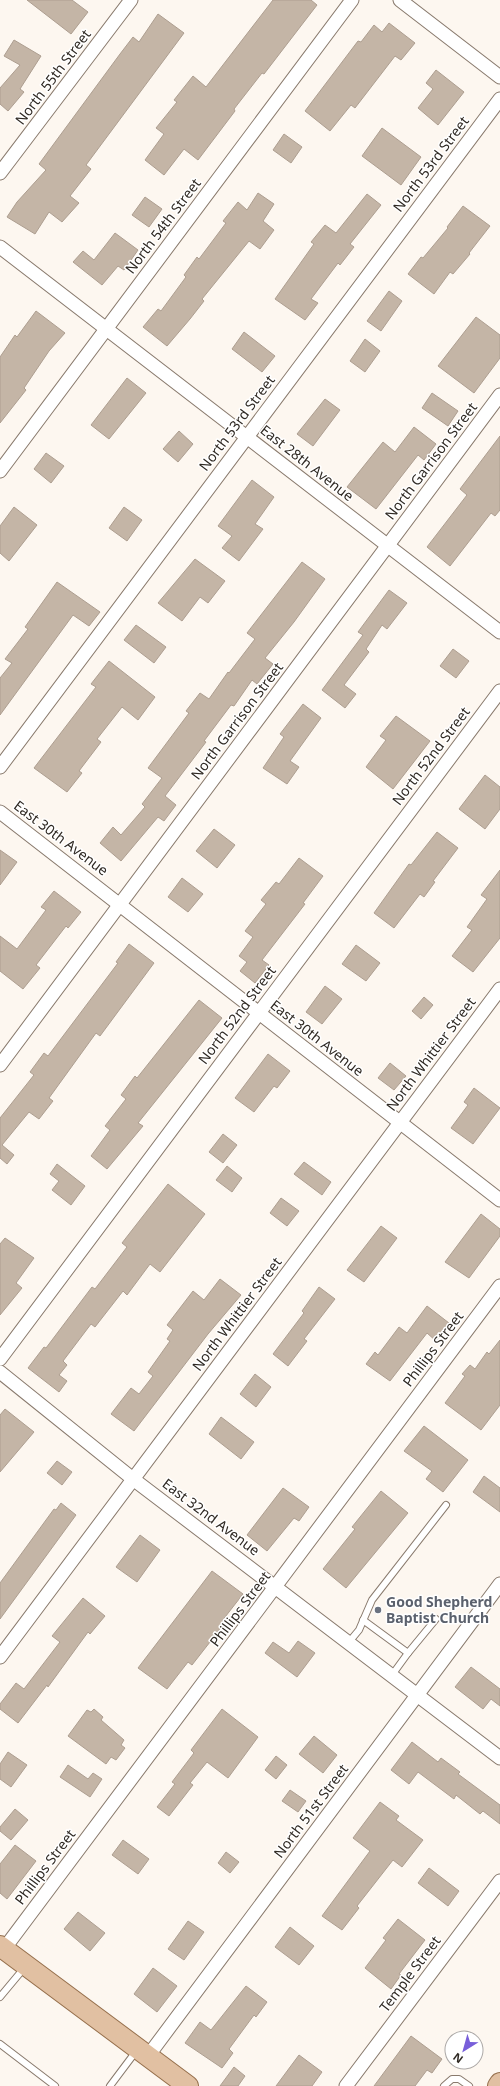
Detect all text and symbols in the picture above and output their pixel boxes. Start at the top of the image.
street label: North 55th Street [10,25,95,128]
street label: North 53rd Street [388,112,473,215]
street label: North 54th Street [120,174,205,277]
street label: North 53rd Street [194,371,279,474]
street label: North Garrison Street [380,398,481,523]
street label: East 28th Avenue [257,420,358,505]
street label: North Garrison Street [186,658,287,783]
street label: North 52nd Street [387,703,474,809]
street label: East 30th Avenue [10,796,112,879]
street label: North 52nd Street [193,962,280,1068]
street label: North Whittier Street [382,993,480,1114]
street label: East 30th Avenue [267,995,368,1080]
street label: North Whittier Street [188,1253,286,1374]
street label: Phillips Street [398,1307,467,1390]
street label: East 32nd Avenue [159,1474,264,1559]
street label: Phillips Street [205,1567,274,1650]
place label: Good Shepherd Baptist Church [386,1592,492,1627]
marker: Good Shepherd Baptist Church [373,1605,383,1615]
street label: North 51st Street [269,1760,352,1861]
street label: Phillips Street [10,1825,79,1908]
street label: Temple Street [375,1932,444,2016]
north arrow [444,2030,484,2070]
text: N [450,2050,466,2067]

